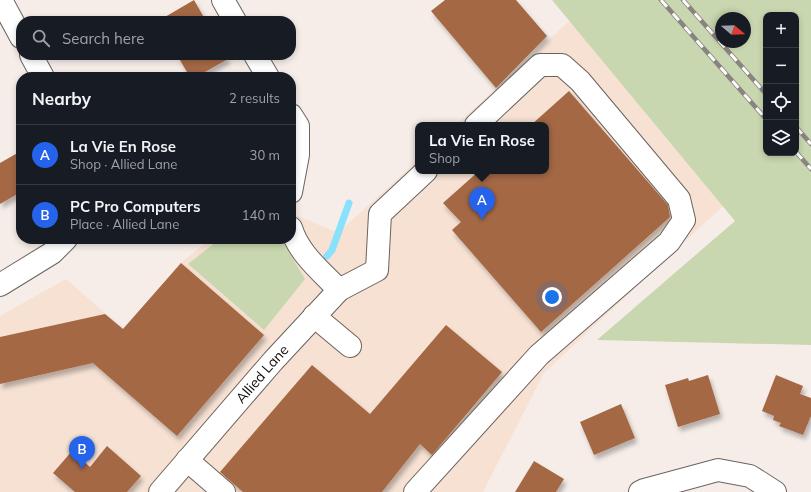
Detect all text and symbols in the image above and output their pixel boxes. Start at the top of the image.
north arrow [715,12,751,48]
map controls [763,12,799,156]
button: + [763,12,799,48]
search box [16,16,296,60]
icon: search [30,27,52,49]
text: Search here [62,29,144,48]
button: − [763,48,799,84]
button: locate [763,84,799,120]
text: Nearby [32,88,91,109]
text: 2 results [229,90,280,106]
button: layers [763,120,799,156]
popup [415,122,549,174]
text: La Vie En Rose [429,131,535,150]
text: La Vie En Rose [70,137,176,156]
text: A [40,147,50,163]
text: 30 m [250,147,280,163]
text: Shop [429,150,460,166]
text: Shop · Allied Lane [70,156,177,172]
pin: A [469,187,495,220]
text: PC Pro Computers [70,197,200,216]
text: B [41,207,49,223]
text: 140 m [242,207,280,223]
text: Place · Allied Lane [70,216,179,232]
your location [542,287,562,307]
street label: Allied Lane [232,341,292,407]
pin: B [69,436,95,469]

